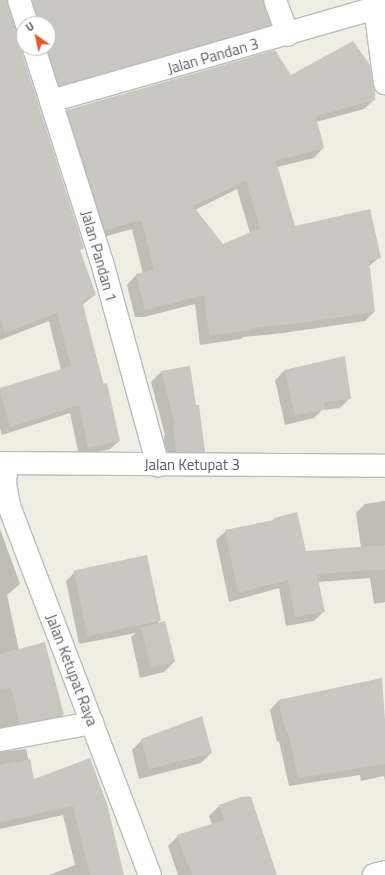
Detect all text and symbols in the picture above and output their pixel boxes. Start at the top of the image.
north arrow [16,16,56,56]
text: U [22,18,37,36]
street label: Jalan Pandan 3 [165,34,261,78]
street label: Jalan Pandan 1 [77,208,121,304]
street label: Jalan Ketupat 3 [144,456,240,474]
street label: Jalan Ketupat Raya [42,611,102,729]

